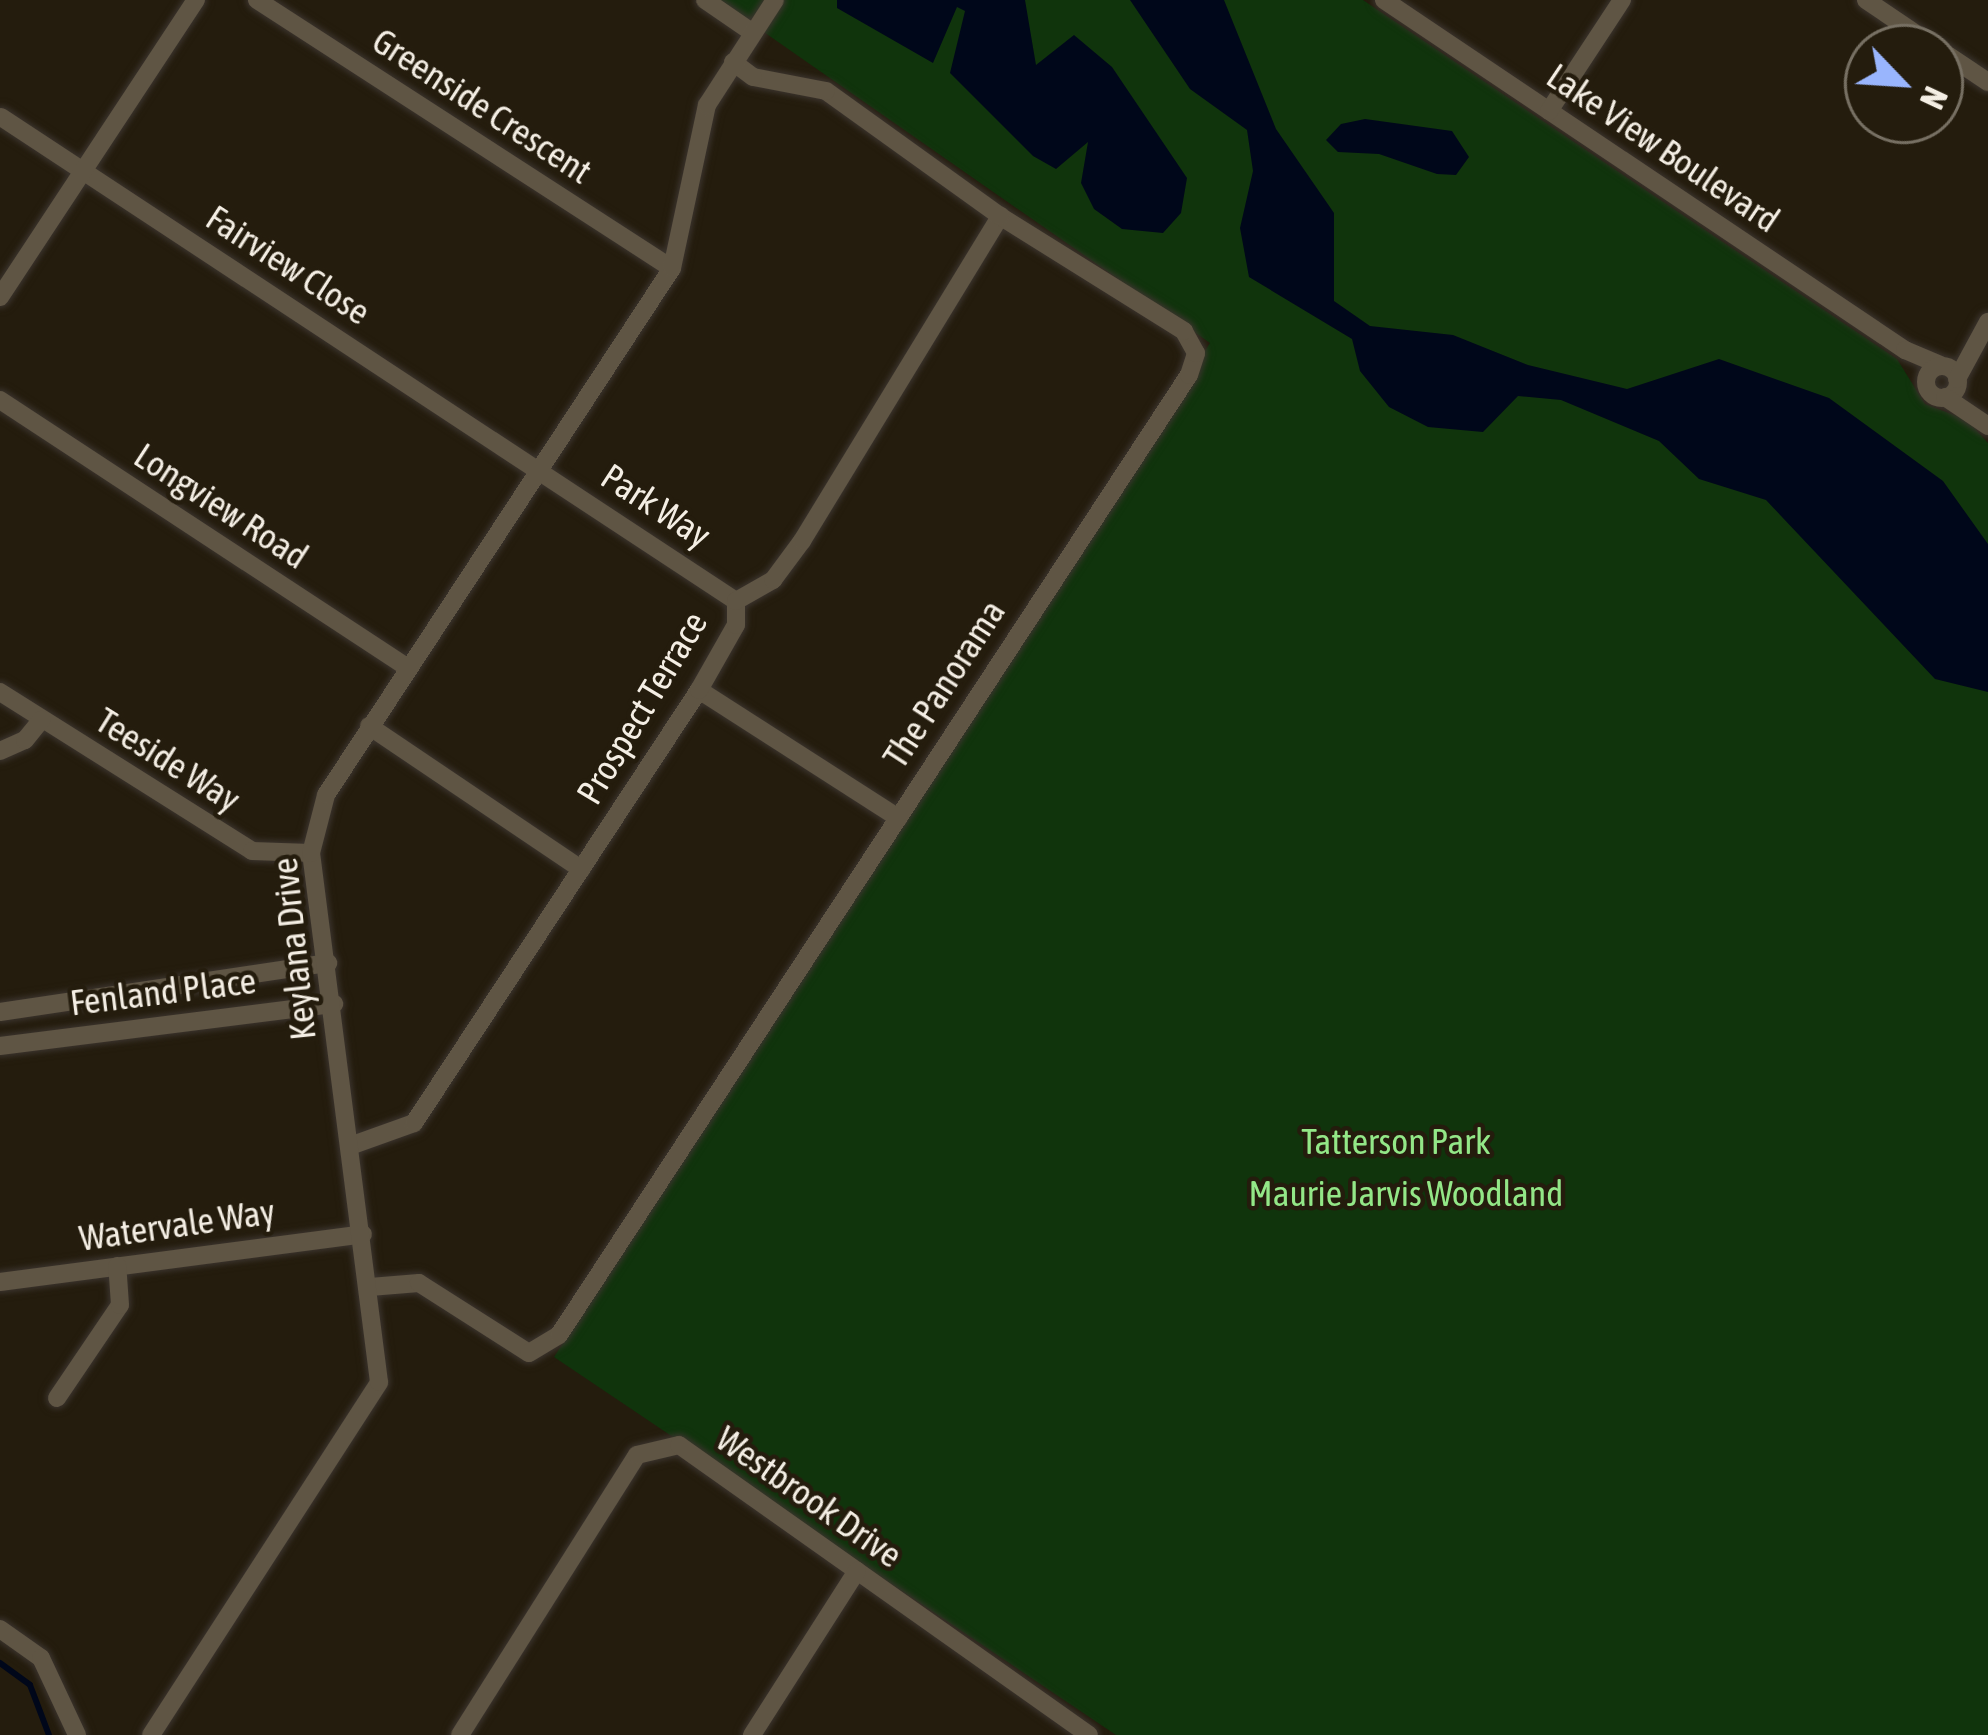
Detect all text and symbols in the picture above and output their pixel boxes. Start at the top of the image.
street label: Greenside Crescent [364,19,600,193]
north arrow [1844,24,1964,144]
street label: Lake View Boulevard [1539,54,1787,242]
text: N [1913,81,1955,115]
street label: Fairview Close [198,196,378,334]
street label: Longview Road [126,434,316,578]
street label: Park Way [593,455,719,557]
street label: The Panorama [874,592,1014,776]
street label: Prospect Terrace [568,604,716,812]
street label: Teeside Way [88,699,248,821]
street label: Keylana Drive [263,856,325,1042]
street label: Fenland Place [68,959,258,1025]
park label: Tatterson Park [1301,1120,1491,1164]
park label: Maurie Jarvis Woodland [1249,1172,1563,1216]
street label: Watervale Way [76,1190,278,1260]
street label: Westbrook Drive [708,1417,910,1577]

